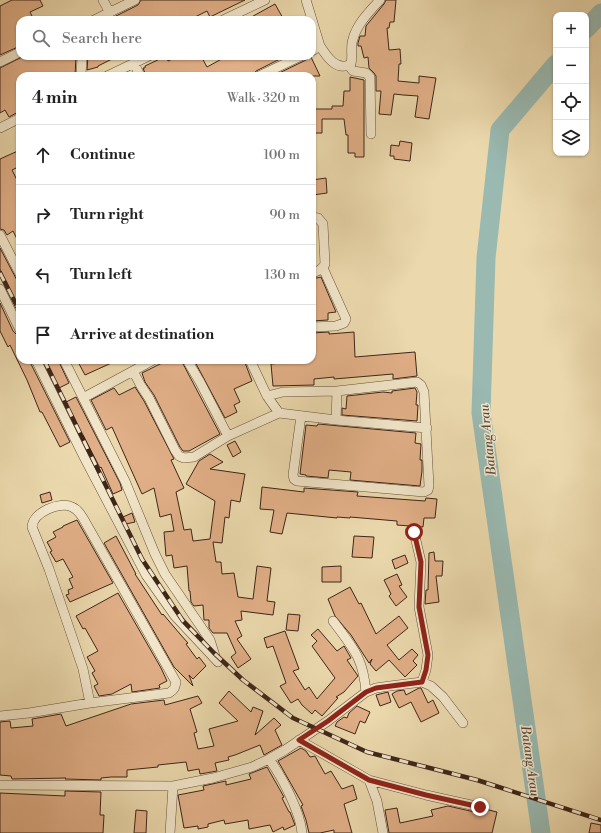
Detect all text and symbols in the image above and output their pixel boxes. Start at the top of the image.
map controls [553,12,589,156]
button: + [553,12,589,48]
search box [16,16,316,60]
icon: search [30,27,52,49]
text: Search here [62,29,142,48]
button: − [553,48,589,84]
button: locate [553,84,589,120]
text: 4 min [32,87,77,109]
text: Walk · 320 m [227,90,300,106]
button: layers [553,120,589,156]
icon: ahead [32,144,54,166]
text: Continue [70,145,135,164]
text: 100 m [264,147,300,163]
icon: right [32,204,54,226]
text: Turn right [70,205,144,224]
text: 90 m [269,207,300,223]
icon: left [32,264,54,286]
text: Turn left [70,265,132,284]
text: 130 m [265,267,300,283]
icon: arrive [32,324,54,346]
text: Arrive at destination [70,325,214,344]
water label: Batang Arau [476,403,500,477]
route start [405,523,423,541]
water label: Batang Arau [517,724,543,798]
route end [471,798,489,816]

